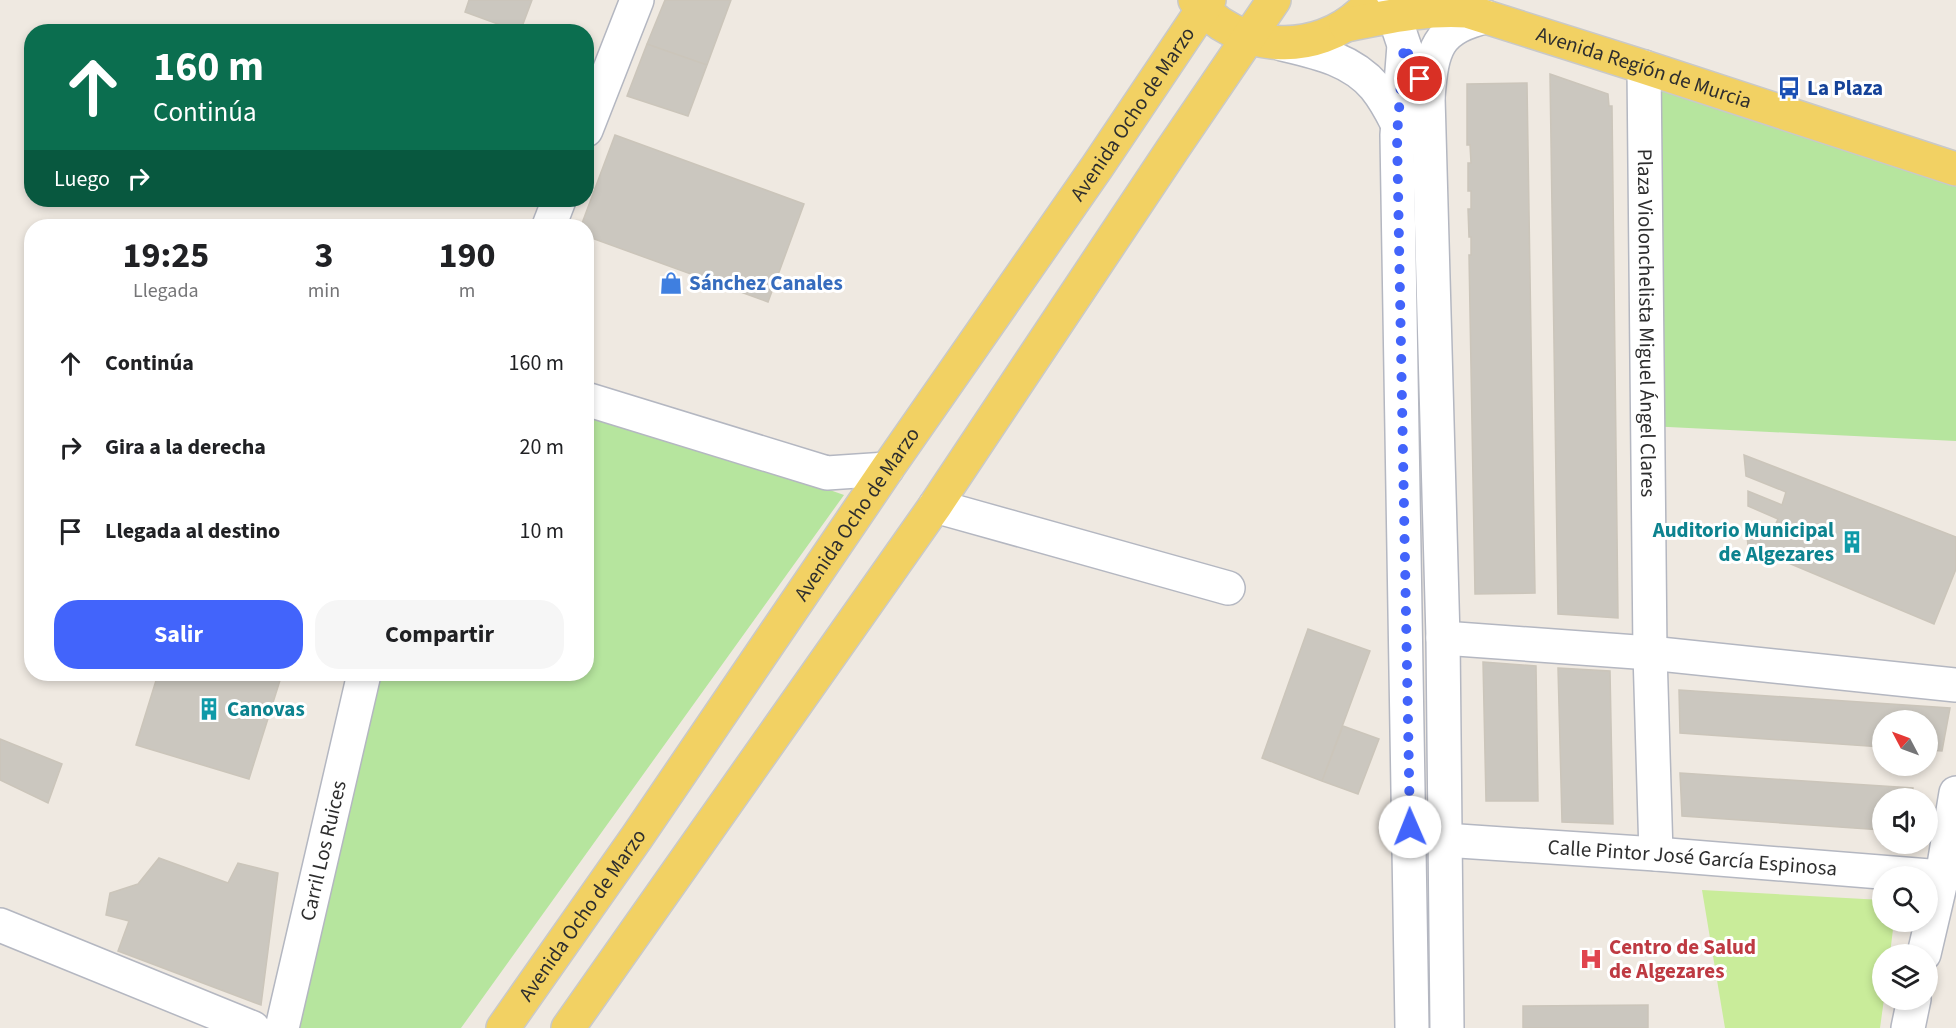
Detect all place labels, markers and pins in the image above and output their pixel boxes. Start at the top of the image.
pin [1394,53,1445,104]
place label: La Plaza [1807,73,1883,103]
bus stop icon: La Plaza [1776,75,1802,101]
place label: Sánchez Canales [689,268,843,298]
shop icon: Sánchez Canales [658,270,684,296]
place label: Auditorio Municipal de Algezares [1652,515,1834,569]
building icon: Auditorio Municipal de Algezares [1839,529,1865,555]
place label: Canovas [227,694,305,724]
building icon: Canovas [196,696,222,722]
place label: Centro de Salud de Algezares [1609,932,1756,986]
hospital icon: Centro de Salud de Algezares [1578,946,1604,972]

